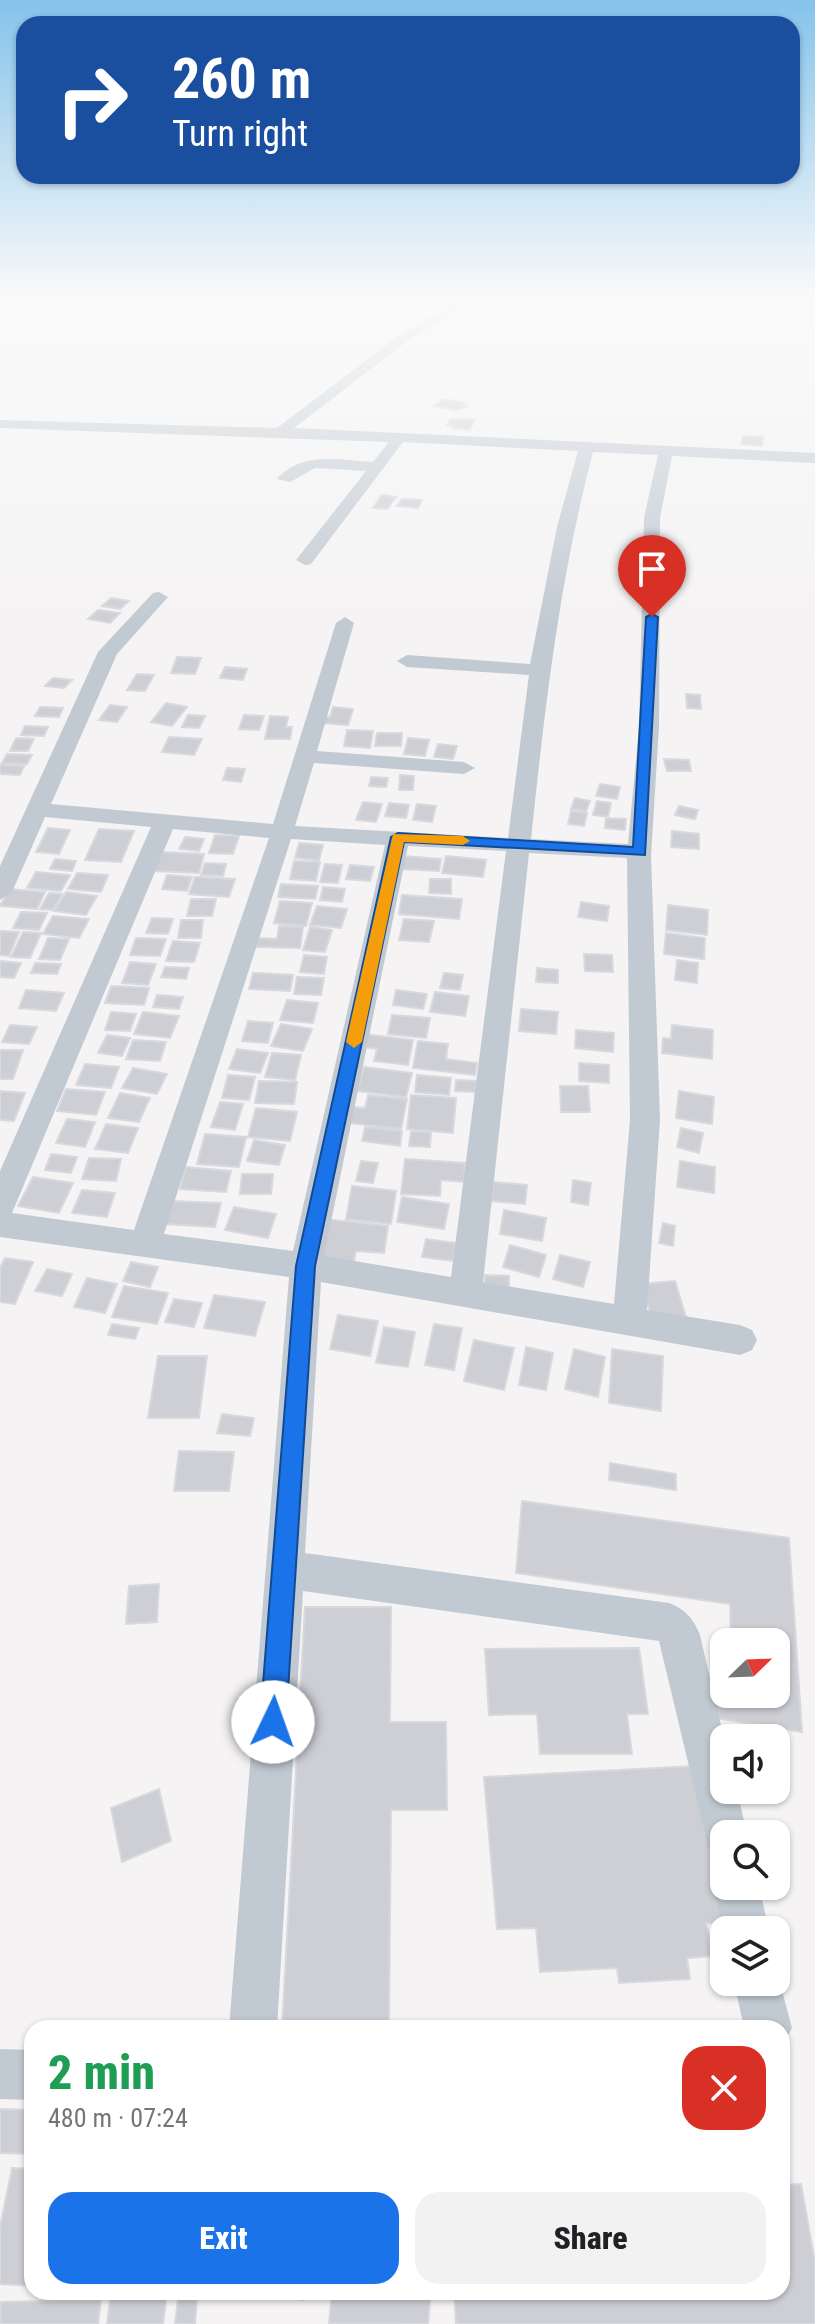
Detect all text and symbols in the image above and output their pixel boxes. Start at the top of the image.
text: 260 m [172,46,311,112]
icon: right [40,48,144,152]
text: Turn right [172,113,308,155]
pin [618,535,686,617]
icon: arrive [630,547,674,591]
north arrow [710,1628,790,1708]
map controls [710,1628,790,1996]
position arrow [231,1680,315,1764]
button: sound [710,1724,790,1804]
button: search [710,1820,790,1900]
button: layers [710,1916,790,1996]
text: 2 min [48,2044,155,2101]
button: close [682,2046,766,2130]
text: 480 m · 07:24 [48,2103,188,2133]
button: Exit [48,2192,399,2284]
button: Share [415,2192,766,2284]

